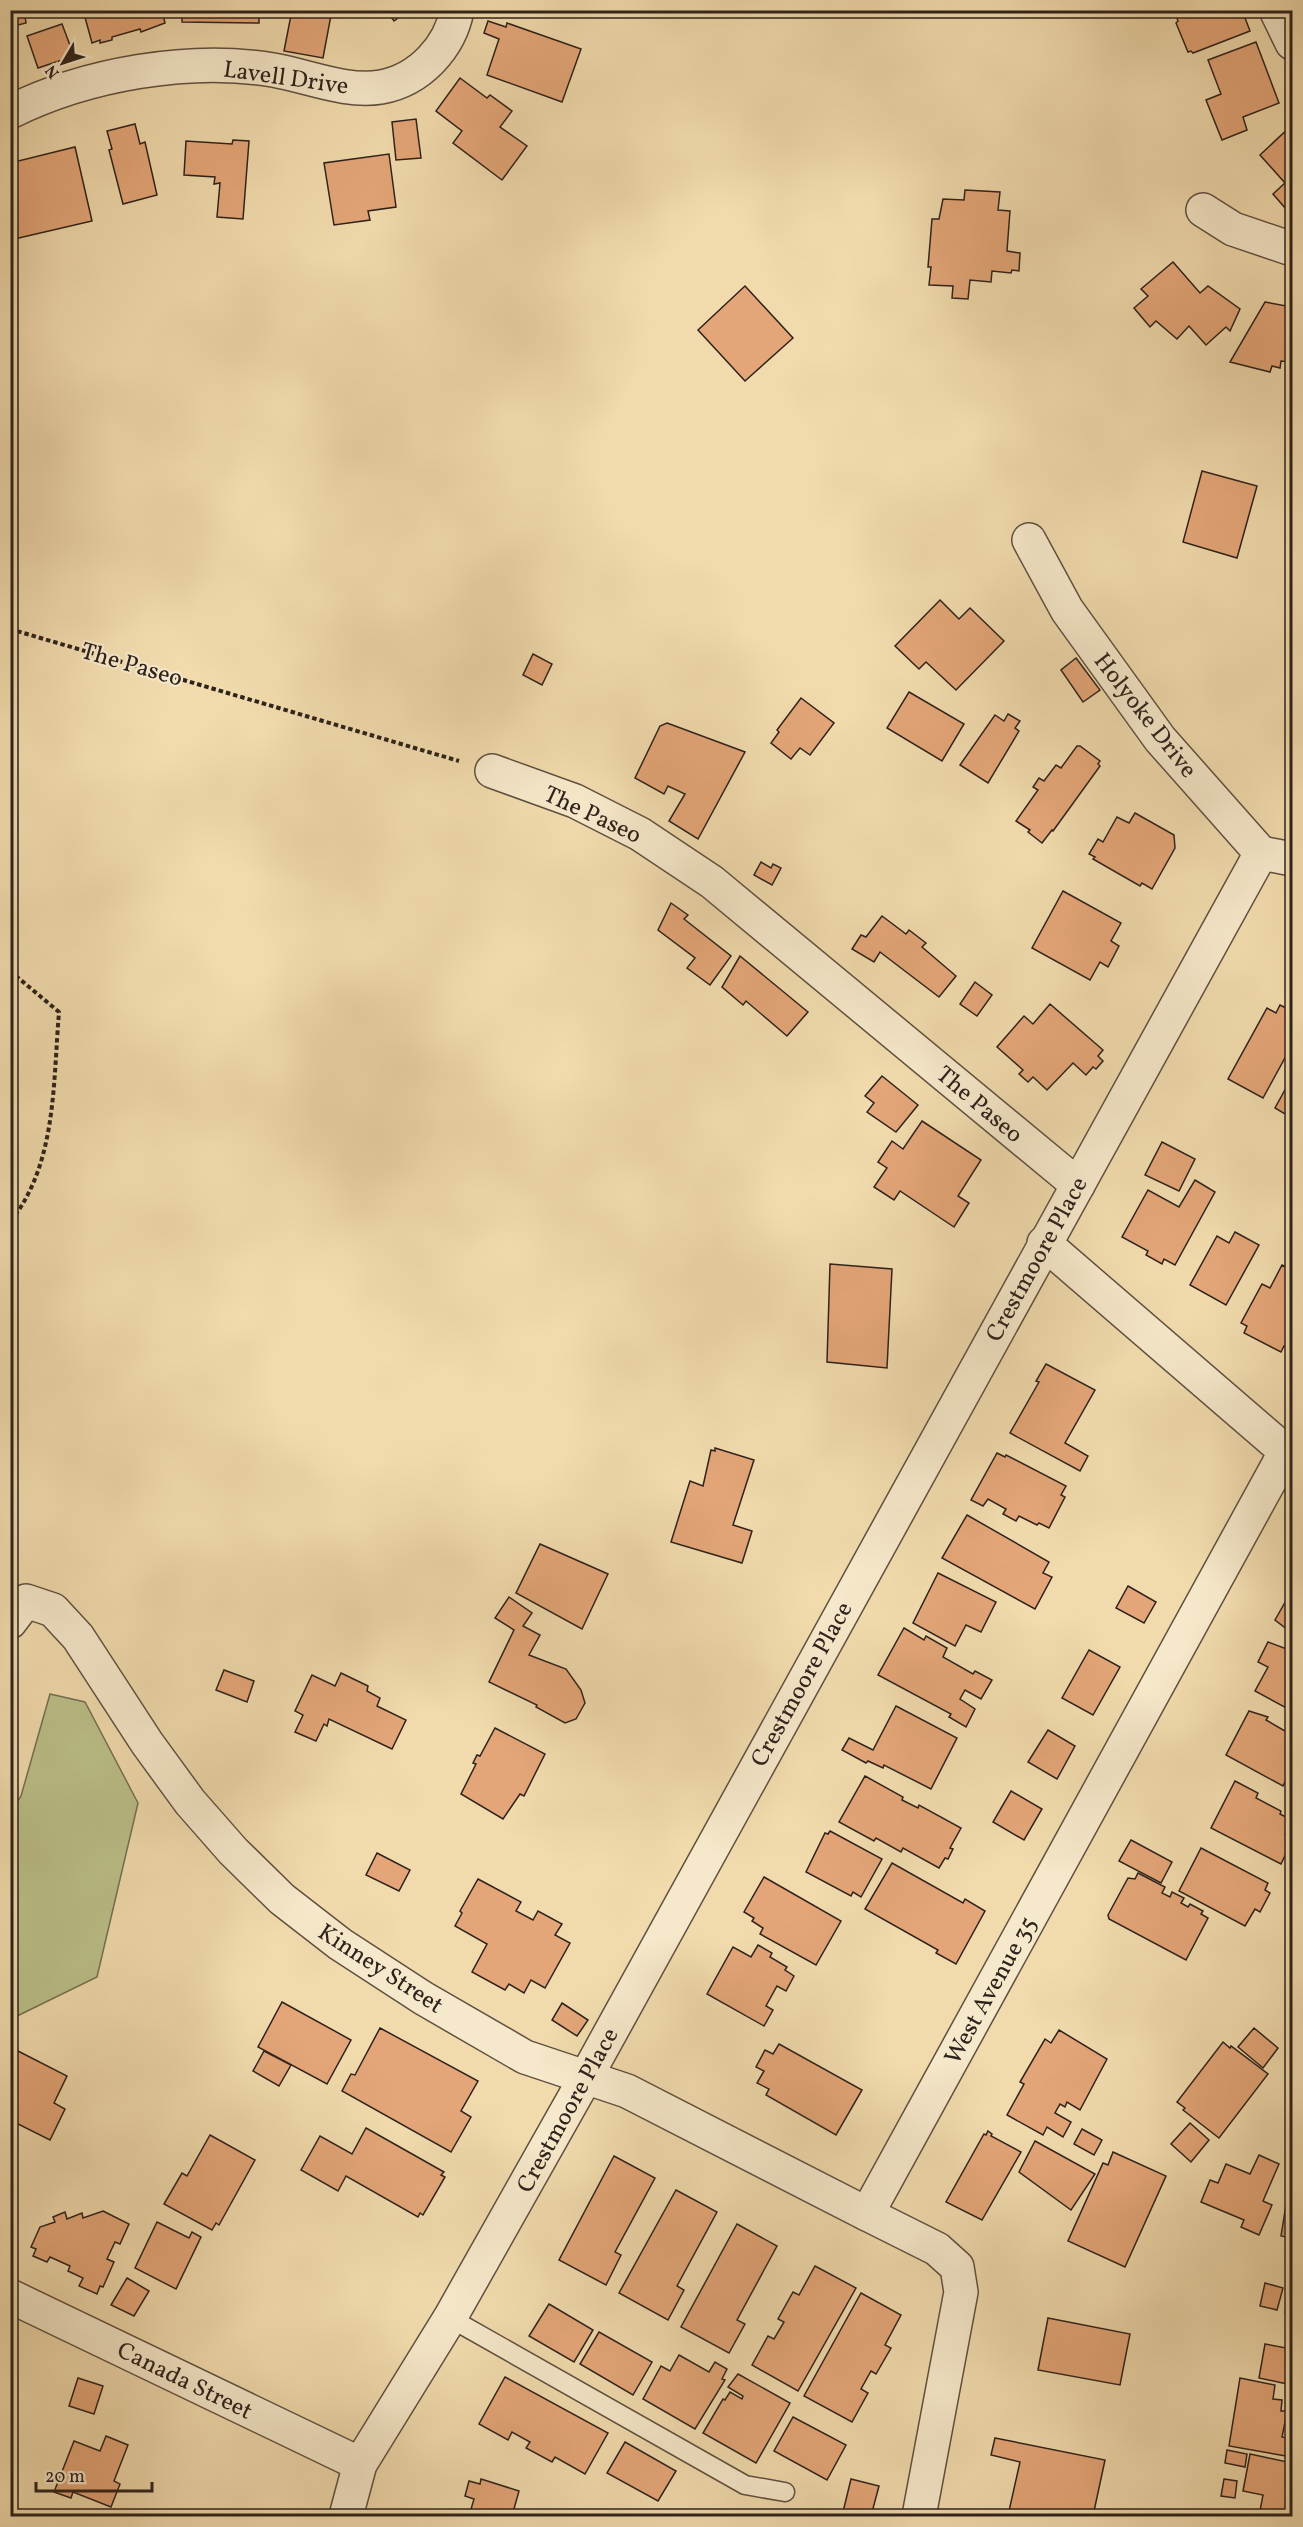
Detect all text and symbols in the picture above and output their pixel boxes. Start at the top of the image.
north arrow [33,33,93,93]
street label: Lavell Drive [221,53,351,105]
text: N [40,59,65,83]
street label: The Paseo [77,635,186,697]
street label: Holyoke Drive [1085,646,1204,786]
street label: The Paseo [538,778,647,853]
street label: The Paseo [928,1059,1030,1152]
street label: Crestmoore Place [978,1171,1097,1349]
street label: Crestmoore Place [743,1596,862,1774]
street label: West Avenue 35 [937,1911,1046,2071]
street label: Kinney Street [311,1916,449,2023]
street label: Crestmoore Place [509,2022,628,2200]
street label: Canada Street [111,2334,258,2429]
scale bar [36,2455,152,2493]
text: 20 m [45,2465,85,2490]

